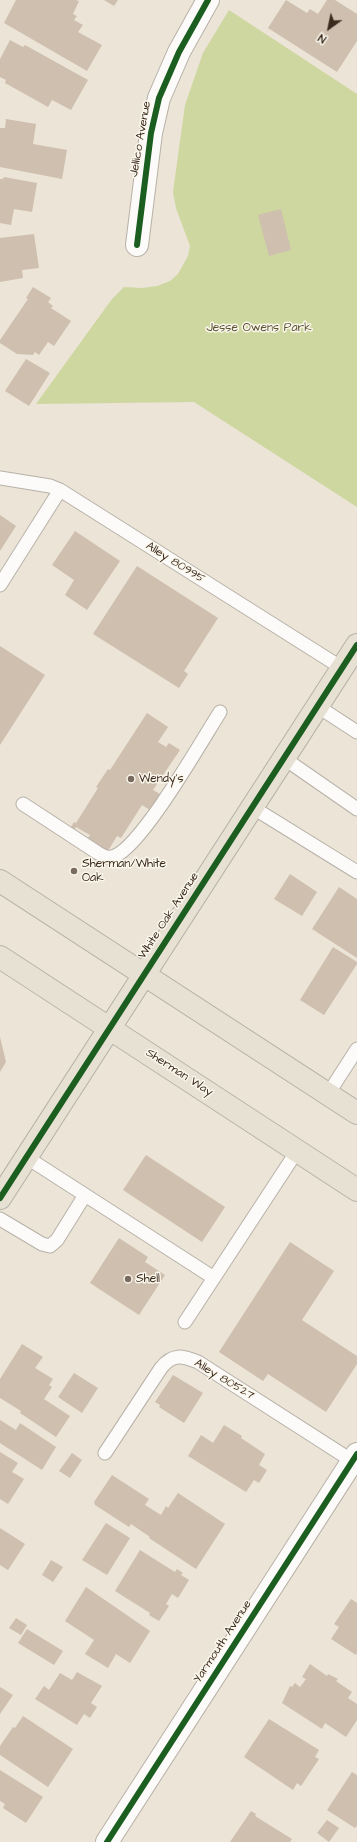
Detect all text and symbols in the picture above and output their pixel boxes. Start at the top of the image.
north arrow [309,8,349,48]
text: N [315,30,329,47]
street label: Jellico Avenue [127,100,155,178]
park label: Jesse Owens Park [206,321,312,335]
street label: Alley 80995 [143,539,207,587]
place label: Wendy's [139,772,183,786]
marker: Wendy's [126,774,136,784]
place label: Sherman/White Oak [82,857,166,885]
marker: Sherman/White Oak [69,866,79,876]
street label: White Oak Avenue [136,870,202,962]
street label: Sherman Way [143,1046,215,1100]
place label: Shell [136,1272,160,1286]
marker: Shell [123,1274,133,1284]
street label: Alley 80527 [191,1356,257,1404]
street label: Yarmouth Avenue [191,1598,255,1686]

